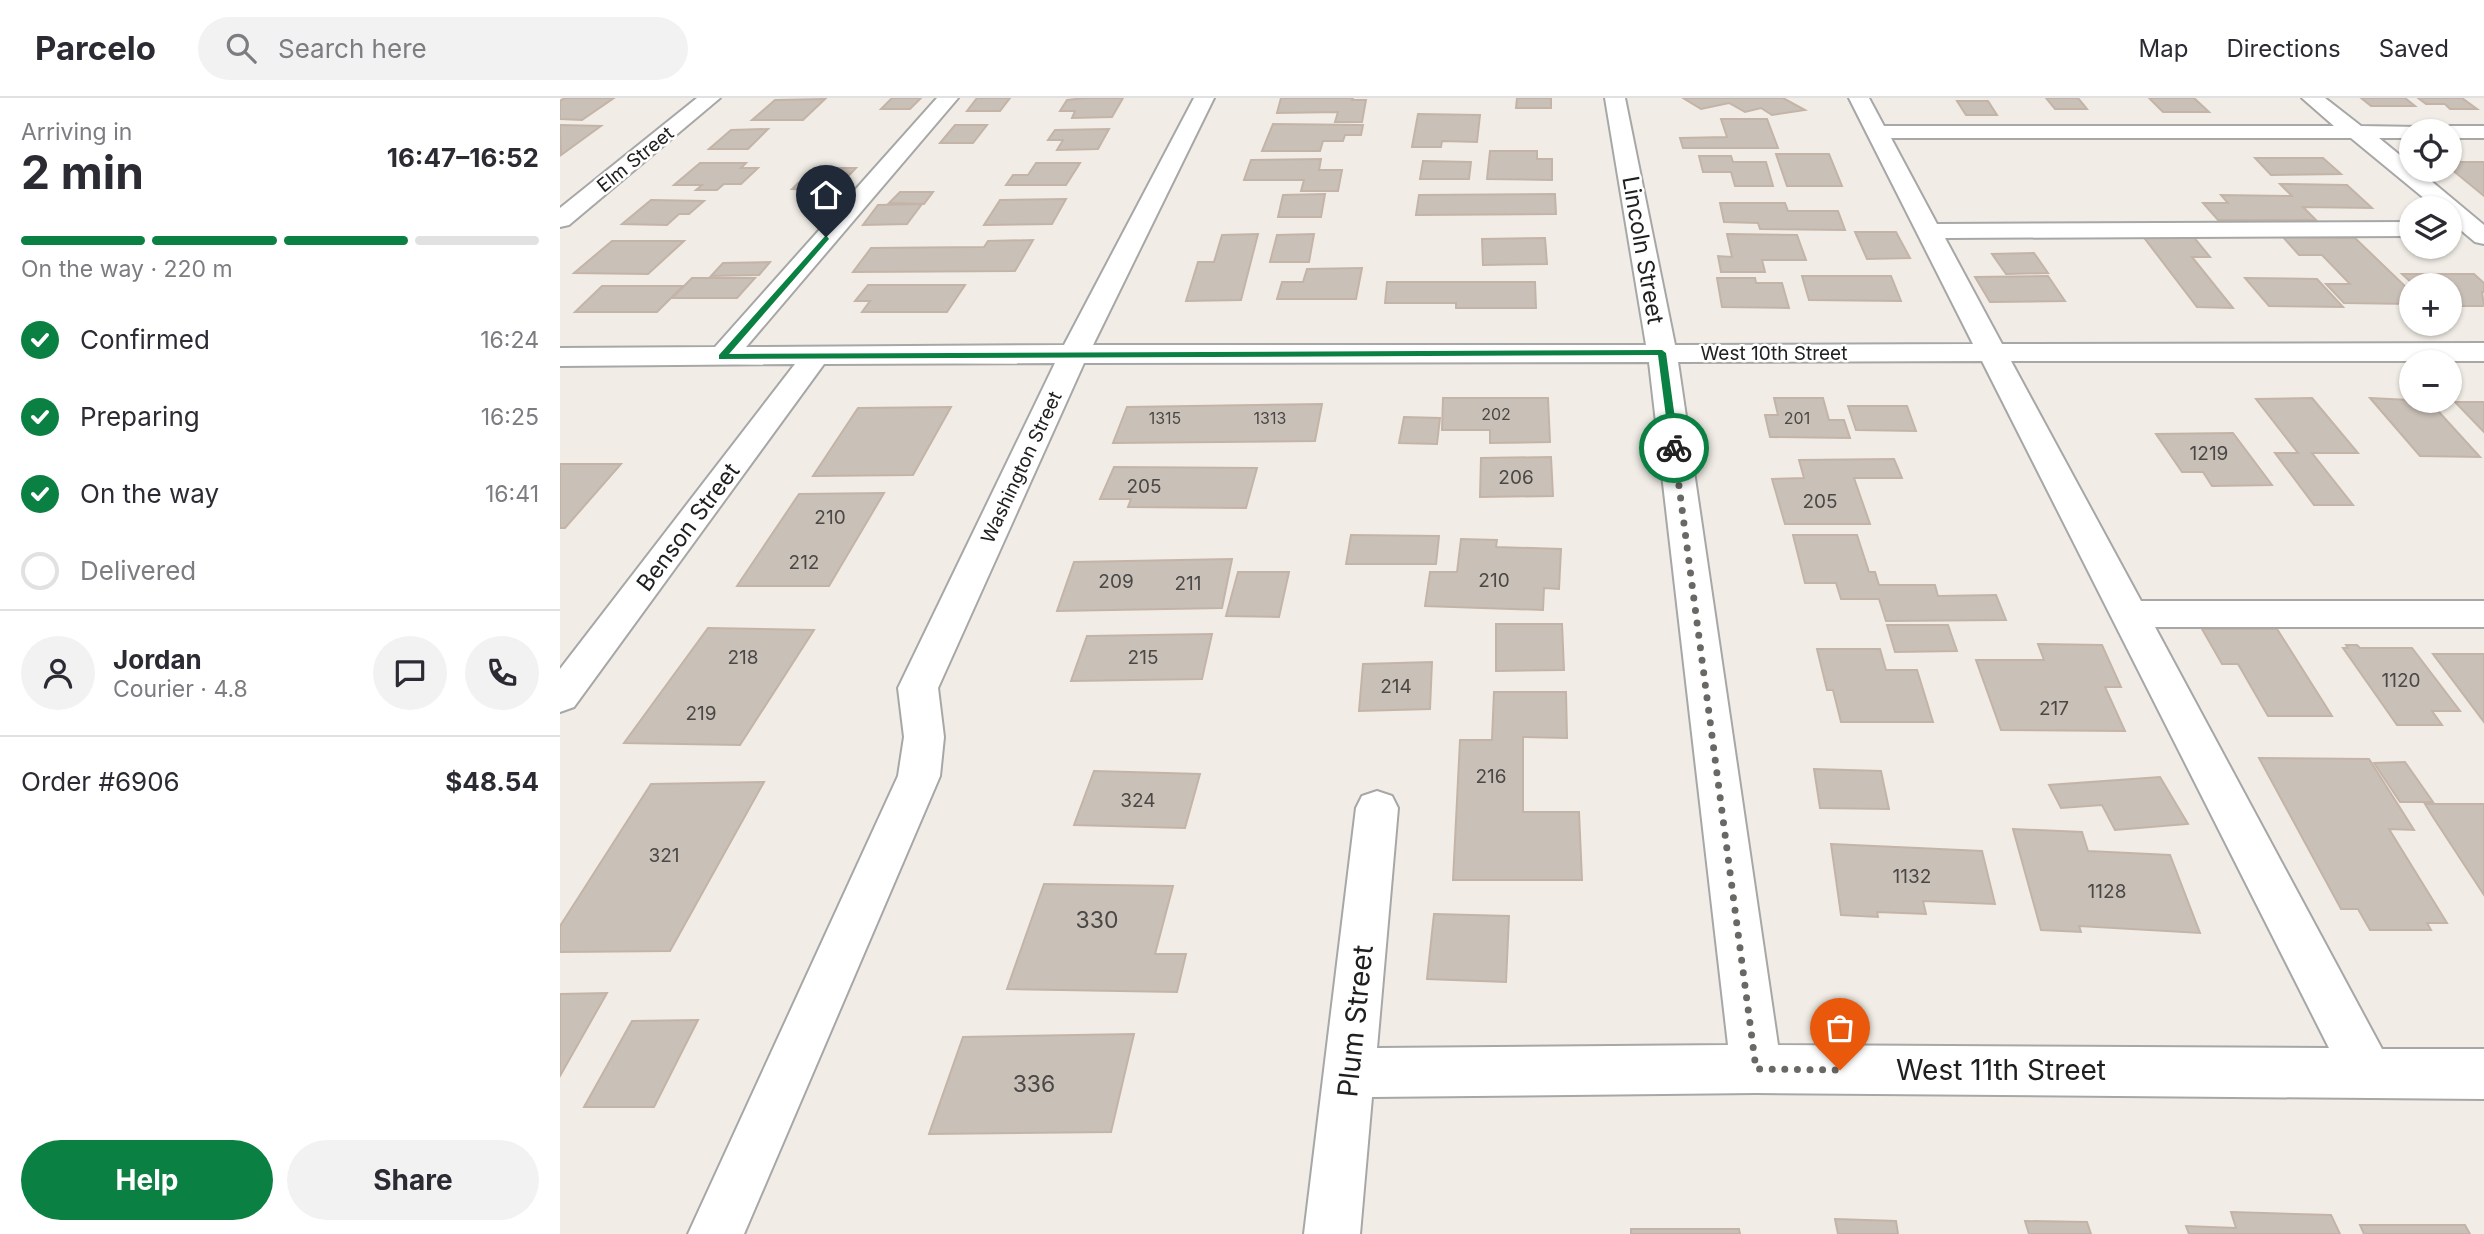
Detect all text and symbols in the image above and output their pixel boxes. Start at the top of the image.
search box [198,17,688,80]
text: Parcelo [35,28,156,68]
icon: search [222,29,260,67]
text: Search here [278,33,427,64]
text: Map [2139,34,2188,63]
text: Directions [2226,34,2341,63]
text: Saved [2379,34,2449,63]
text: Arriving in [21,118,132,146]
map controls [2399,119,2462,413]
button: locate [2399,119,2462,182]
street label: Elm Street [592,122,678,197]
text: 16:47–16:52 [387,142,539,173]
text: 2 min [21,144,144,200]
pin [796,165,856,237]
street label: Lincoln Street [1616,174,1670,327]
icon: home [807,176,845,214]
button: layers [2399,196,2462,259]
text: On the way · 220 m [21,255,233,283]
button: + [2399,273,2462,336]
icon: check [21,321,59,359]
text: Confirmed [80,324,210,355]
text: 16:24 [480,326,539,354]
street label: West 10th Street [1701,342,1847,365]
button: − [2399,350,2462,413]
street label: Washington Street [976,388,1067,547]
icon: check [21,398,59,436]
text: Preparing [80,401,200,432]
text: 16:25 [481,403,539,431]
house number: 202 [1481,404,1511,424]
house number: 1315 [1149,408,1181,428]
house number: 1313 [1254,408,1286,428]
house number: 201 [1784,408,1810,428]
courier [1639,413,1709,483]
icon: bike [1655,429,1693,467]
house number: 1219 [2190,442,2228,465]
street label: Benson Street [631,457,745,596]
house number: 206 [1498,466,1534,489]
icon: check [21,475,59,513]
house number: 205 [1126,475,1162,498]
text: On the way [80,478,219,509]
text: 16:41 [485,480,539,508]
house number: 205 [1802,490,1838,513]
house number: 210 [814,506,846,529]
house number: 212 [789,551,819,574]
text: Delivered [80,555,196,586]
house number: 210 [1478,569,1510,592]
house number: 209 [1098,570,1134,593]
house number: 211 [1174,572,1202,595]
button: person [21,636,95,710]
button: chat [373,636,447,710]
button: phone [465,636,539,710]
text: Jordan [113,644,202,675]
house number: 218 [727,646,759,669]
house number: 215 [1128,646,1158,669]
house number: 1120 [2381,669,2421,692]
text: Courier · 4.8 [113,675,248,703]
house number: 214 [1380,675,1412,698]
house number: 217 [2039,697,2069,720]
house number: 219 [685,702,717,725]
house number: 216 [1475,765,1507,788]
text: Order #6906 [21,766,180,797]
text: $48.54 [445,766,539,797]
house number: 324 [1120,789,1156,812]
house number: 321 [648,844,680,867]
house number: 1132 [1893,865,1931,888]
house number: 1128 [2088,880,2126,903]
house number: 330 [1076,906,1118,934]
street label: Plum Street [1330,943,1380,1099]
pin [1810,998,1870,1070]
icon: bag [1821,1009,1859,1047]
street label: West 11th Street [1896,1053,2106,1087]
house number: 336 [1013,1070,1055,1098]
button: Help [21,1140,273,1220]
button: Share [287,1140,539,1220]

